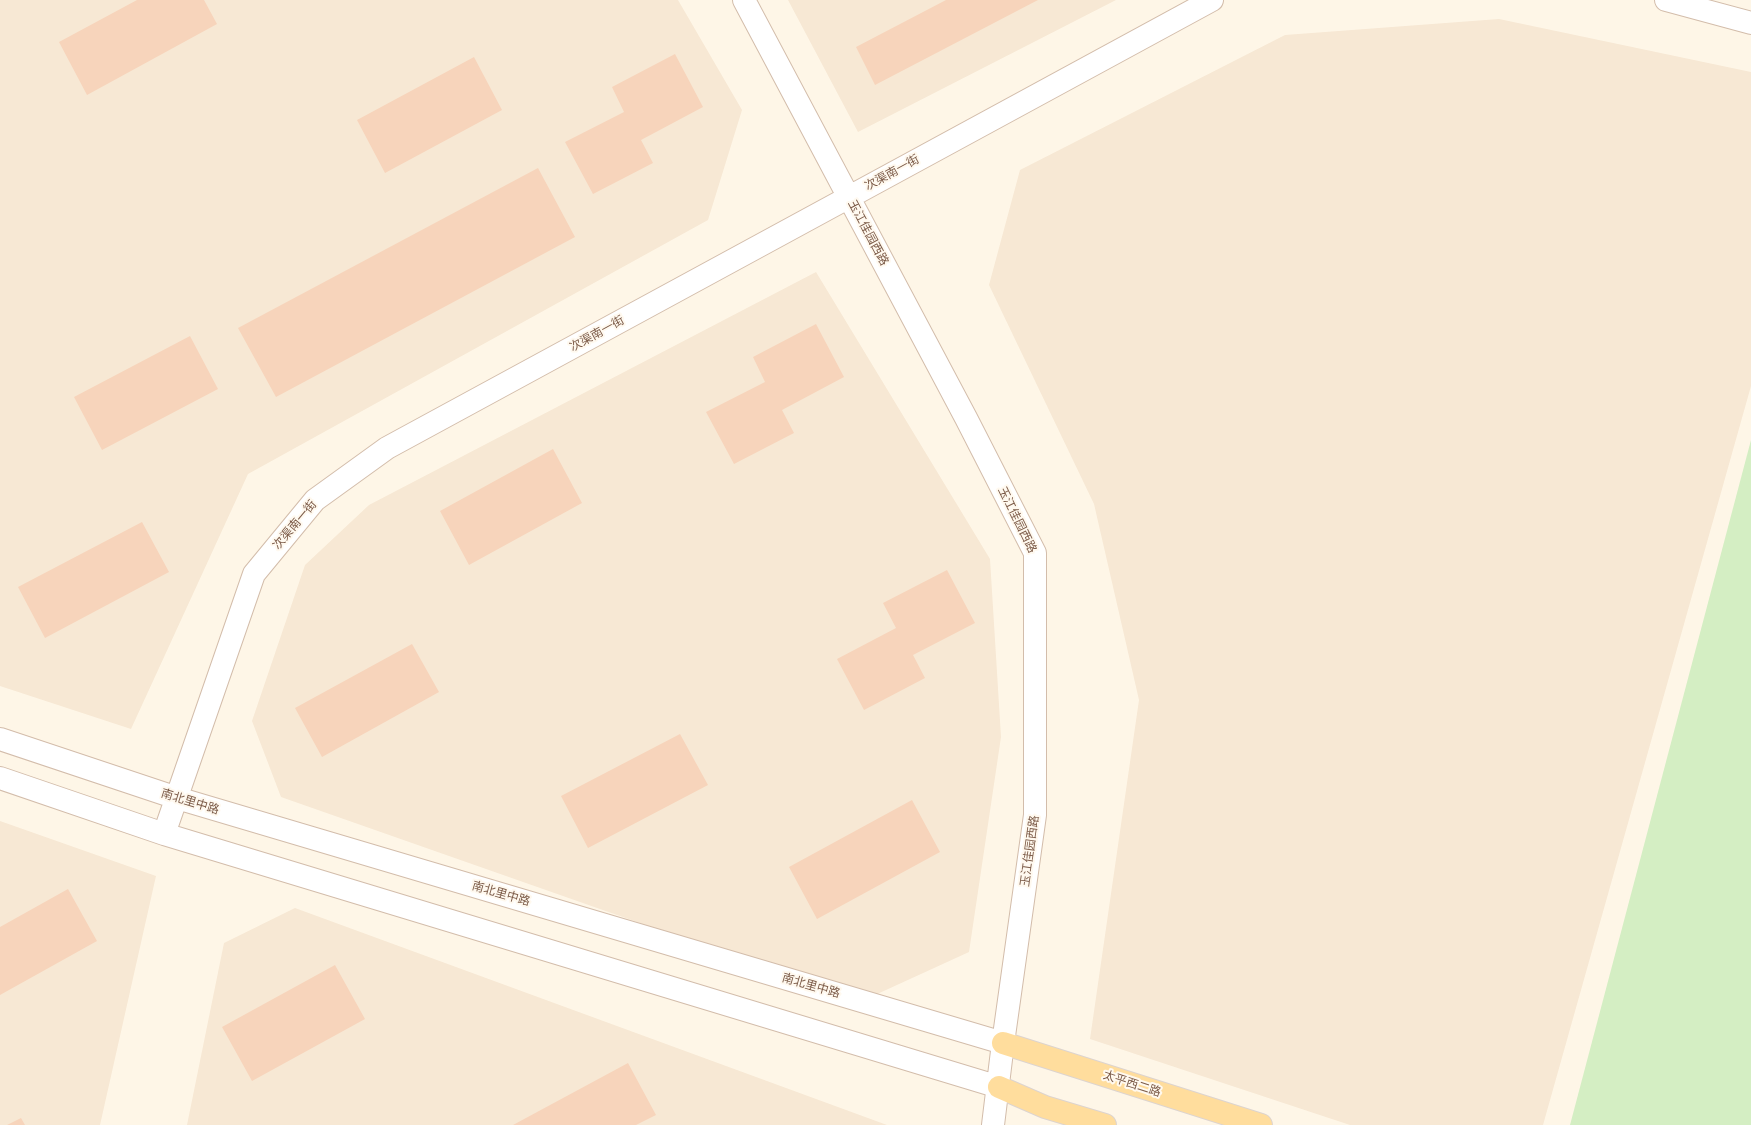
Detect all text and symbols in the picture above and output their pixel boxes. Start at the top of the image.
street label: 次渠南一街 [862,152,922,194]
street label: 玉江佳园西路 [845,198,891,268]
street label: 次渠南一街 [567,313,627,355]
street label: 玉江佳园西路 [995,484,1039,556]
street label: 次渠南一街 [270,497,320,553]
street label: 南北里中路 [159,786,221,818]
street label: 玉江佳园西路 [1018,814,1042,888]
street label: 南北里中路 [470,879,532,909]
street label: 南北里中路 [780,971,842,1001]
street label: 太平西二路 [1101,1068,1163,1100]

